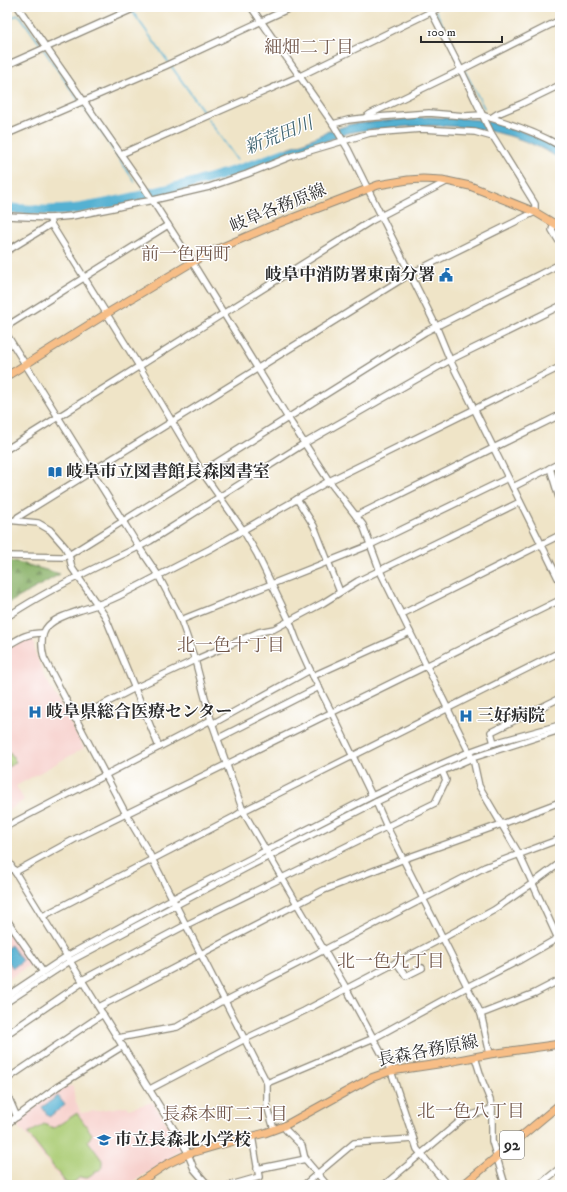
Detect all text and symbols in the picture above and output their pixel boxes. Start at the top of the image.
scale bar [421,18,502,44]
text: 100 m [427,25,456,40]
district label: 細畑二丁目 [264,37,354,59]
water label: 新荒田川 [242,112,318,160]
street label: 岐阜各務原線 [227,179,329,237]
district label: 前一色西町 [141,244,231,266]
place label: 岐阜中消防署東南分署 [265,264,435,286]
public building icon: 岐阜中消防署東南分署 [438,267,454,283]
place label: 岐阜市立図書館長森図書室 [66,461,270,483]
library icon: 岐阜市立図書館長森図書室 [47,464,63,480]
district label: 北一色十丁目 [177,635,285,657]
place label: 岐阜県総合医療センター [46,701,232,723]
hospital icon: 岐阜県総合医療センター [27,704,43,720]
place label: 三好病院 [477,705,545,727]
hospital icon: 三好病院 [458,708,474,724]
district label: 北一色九丁目 [337,951,445,973]
street label: 長森各務原線 [376,1030,480,1072]
district label: 北一色八丁目 [417,1101,525,1123]
district label: 長森本町二丁目 [162,1104,288,1126]
place label: 市立長森北小学校 [115,1129,251,1151]
road number: 92 [500,1131,524,1159]
school or university icon: 市立長森北小学校 [96,1132,112,1148]

